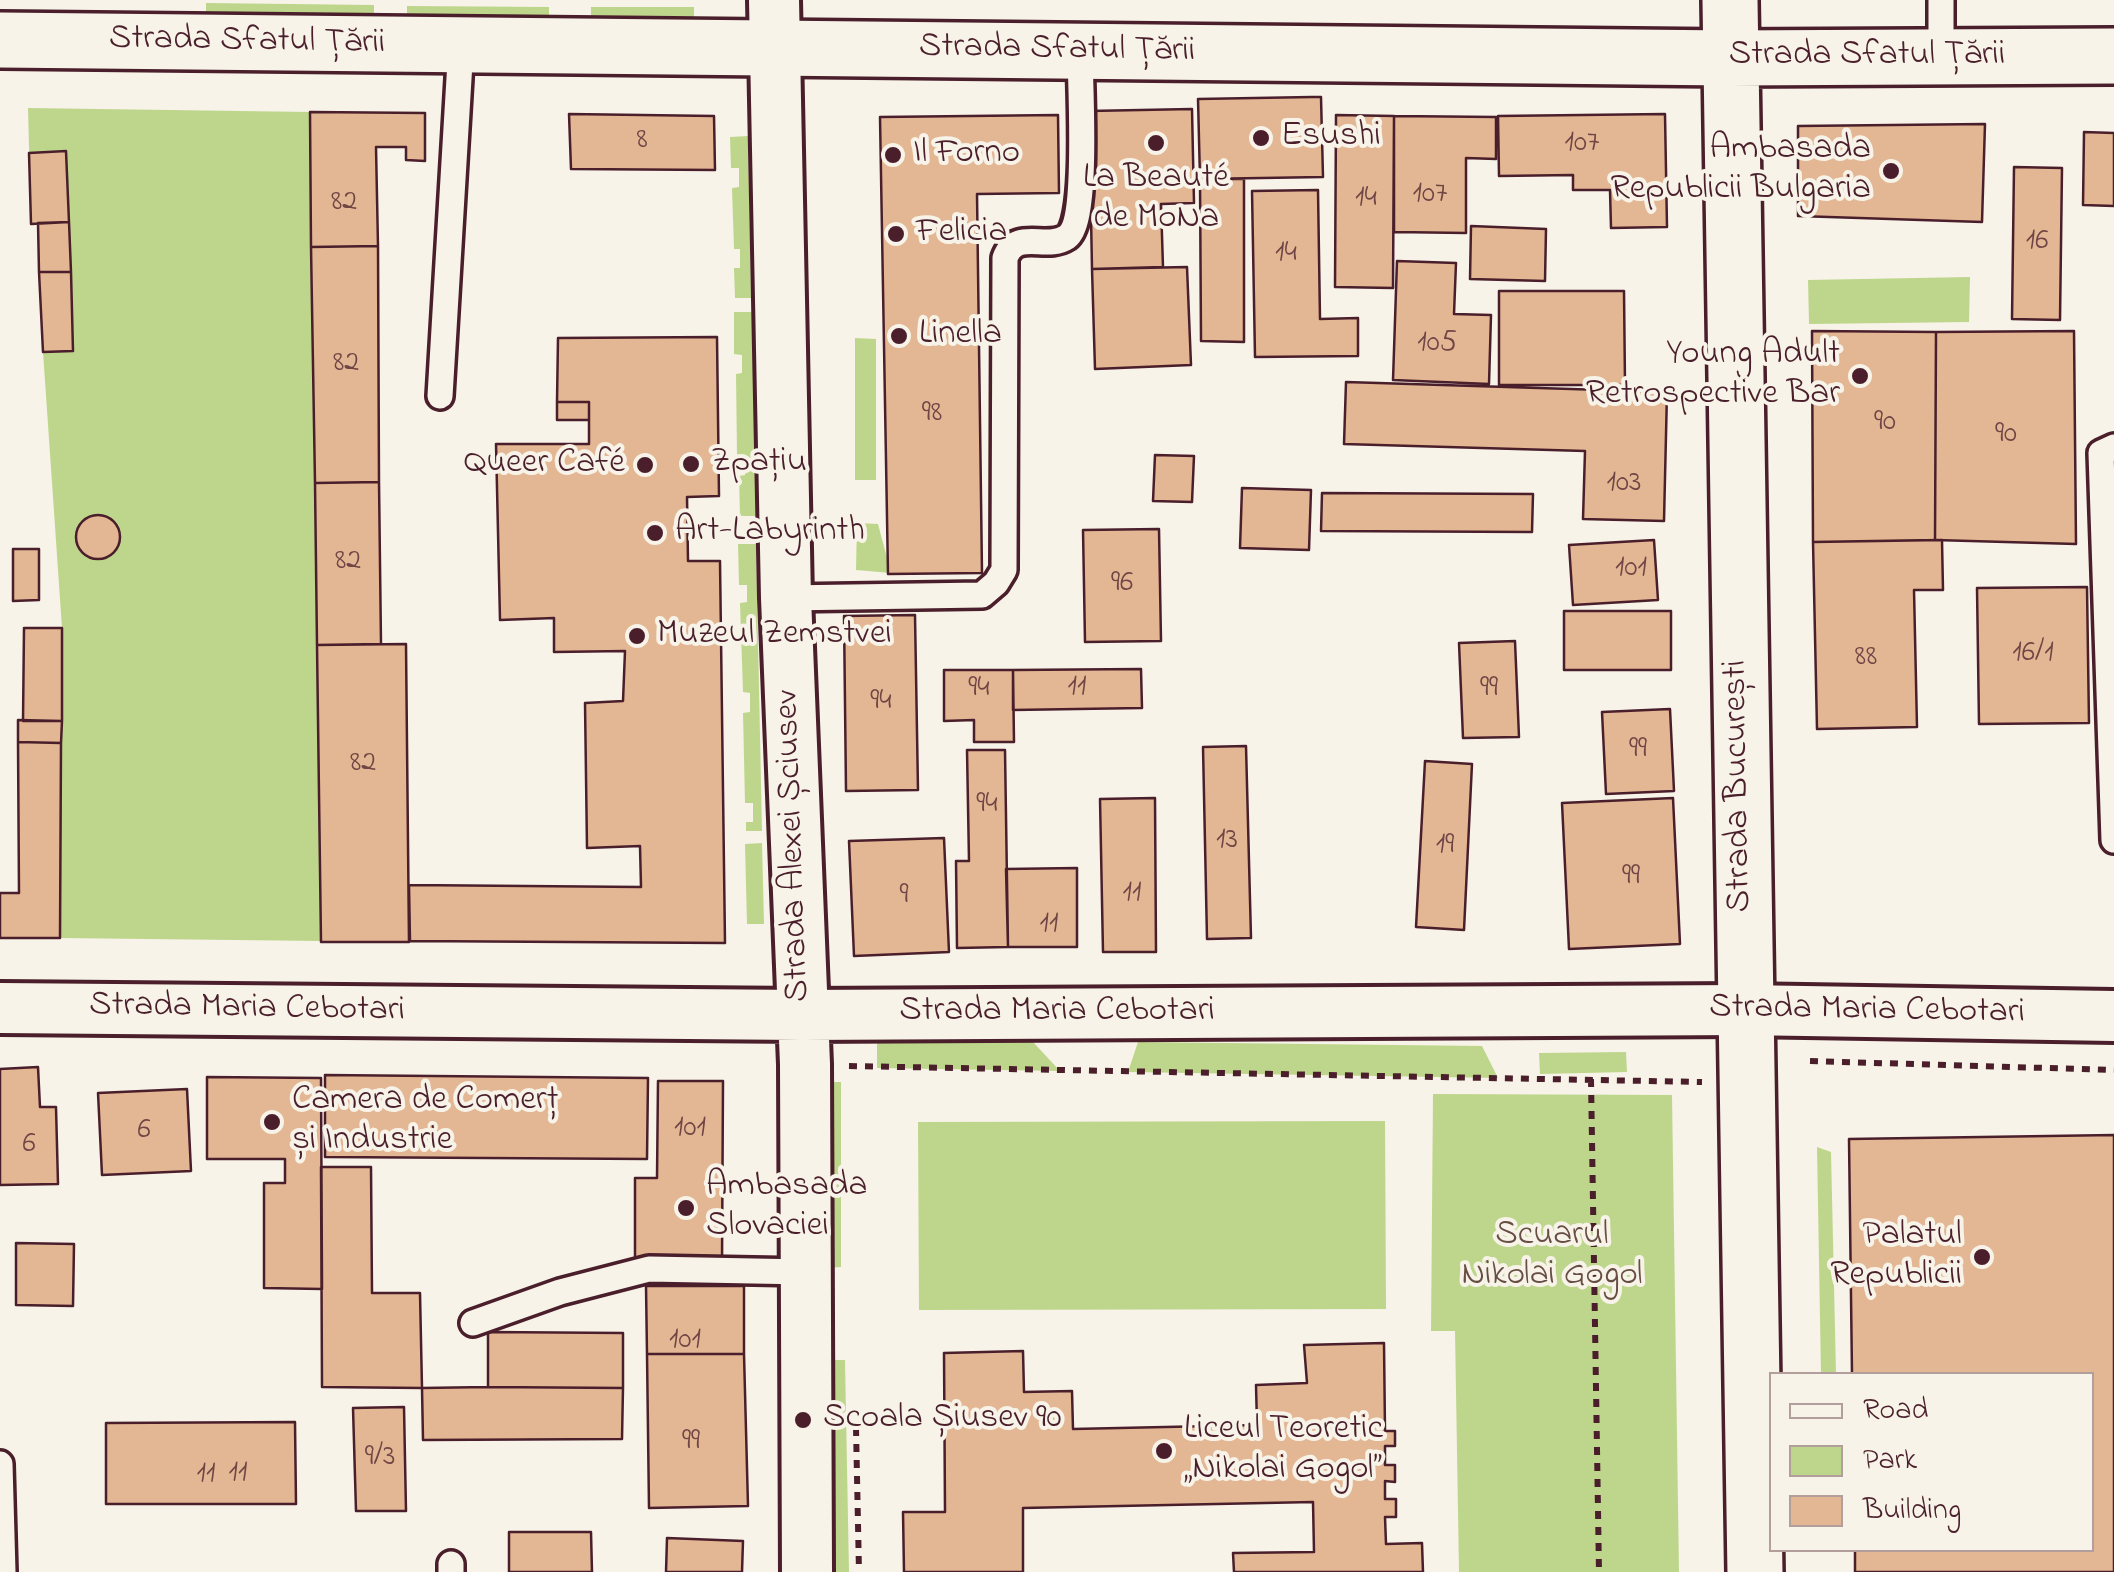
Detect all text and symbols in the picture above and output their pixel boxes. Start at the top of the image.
street label: Strada Sfatul Țării [108,20,386,66]
street label: Strada Sfatul Țării [918,28,1196,74]
street label: Strada Sfatul Țării [1729,36,2005,78]
place label: Esushi [1281,117,1381,159]
house number: 8 [636,124,648,160]
marker: Esushi [1250,127,1272,149]
house number: 107 [1565,127,1599,163]
place label: Ambasada Republicii Bulgaria [1610,130,1871,212]
marker: La Beauté de MoNa [1145,132,1167,154]
place label: Il Forno [913,134,1020,176]
marker: Il Forno [882,144,904,166]
place label: La Beauté de MoNa [1083,159,1229,241]
marker: Ambasada Republicii Bulgaria [1880,160,1902,182]
house number: 107 [1413,178,1447,214]
house number: 14 [1355,182,1377,218]
house number: 82 [331,186,357,222]
place label: Felicia [916,213,1007,255]
marker: Felicia [885,223,907,245]
house number: 16 [2026,225,2048,261]
house number: 14 [1275,237,1297,273]
place label: Linella [919,315,1002,357]
marker: Linella [888,325,910,347]
house number: 105 [1417,327,1457,363]
place label: Young Adult Retrospective Bar [1586,335,1840,417]
house number: 82 [333,347,359,383]
marker: Young Adult Retrospective Bar [1849,365,1871,387]
house number: 98 [922,397,942,433]
house number: 90 [1874,406,1896,442]
house number: 90 [1995,418,2017,454]
place label: Zpațiu [711,443,807,485]
place label: Queer Café [464,444,625,486]
marker: Zpațiu [680,453,702,475]
marker: Queer Café [634,454,656,476]
house number: 103 [1607,467,1641,503]
place label: Art-Labyrinth [675,512,865,554]
marker: Art-Labyrinth [644,522,666,544]
house number: 82 [335,545,361,581]
house number: 101 [1615,552,1647,588]
house number: 96 [1111,567,1133,603]
place label: Muzeul Zemstvei [657,615,892,657]
marker: Muzeul Zemstvei [626,625,648,647]
house number: 16/1 [2012,637,2054,673]
house number: 88 [1855,641,1877,677]
street label: Strada București [1717,659,1763,913]
house number: 11 [1067,671,1087,707]
house number: 94 [968,672,990,708]
house number: 99 [1480,672,1498,708]
house number: 94 [870,685,892,721]
street label: Strada Alexei Șciusev [769,689,821,1003]
house number: 99 [1629,733,1647,769]
house number: 82 [350,747,376,783]
house number: 94 [976,788,998,824]
house number: 13 [1216,824,1238,860]
house number: 19 [1436,829,1454,865]
house number: 99 [1622,860,1640,896]
house number: 11 [1122,877,1142,913]
house number: 9 [899,879,909,915]
house number: 11 [1039,908,1059,944]
street label: Strada Maria Cebotari [89,986,405,1034]
street label: Strada Maria Cebotari [1709,988,2025,1036]
street label: Strada Maria Cebotari [899,992,1215,1034]
place label: Camera de Comerț și Industrie [292,1081,558,1163]
marker: Camera de Comerț și Industrie [261,1111,283,1133]
house number: 101 [674,1112,706,1148]
house number: 6 [137,1114,151,1150]
house number: 6 [22,1128,36,1164]
place label: Ambasada Slovaciei [706,1167,867,1249]
marker: Ambasada Slovaciei [675,1197,697,1219]
park label: Scuarul Nikolai Gogol [1461,1216,1643,1298]
place label: Palatul Republicii [1830,1216,1962,1298]
marker: Palatul Republicii [1971,1246,1993,1268]
house number: 101 [669,1324,701,1360]
legend [1769,1372,2094,1552]
text: Road [1863,1389,1928,1433]
place label: Scoala Șiusev 90 [823,1399,1062,1441]
marker: Scoala Șiusev 90 [792,1409,814,1431]
place label: Liceul Teoretic „Nikolai Gogol” [1184,1410,1383,1492]
house number: 99 [682,1425,700,1461]
text: Park [1863,1439,1917,1483]
marker: Liceul Teoretic „Nikolai Gogol” [1153,1440,1175,1462]
house number: 9/3 [365,1441,395,1477]
house number: 11 [228,1457,248,1493]
house number: 11 [196,1458,216,1494]
text: Building [1863,1489,1961,1533]

